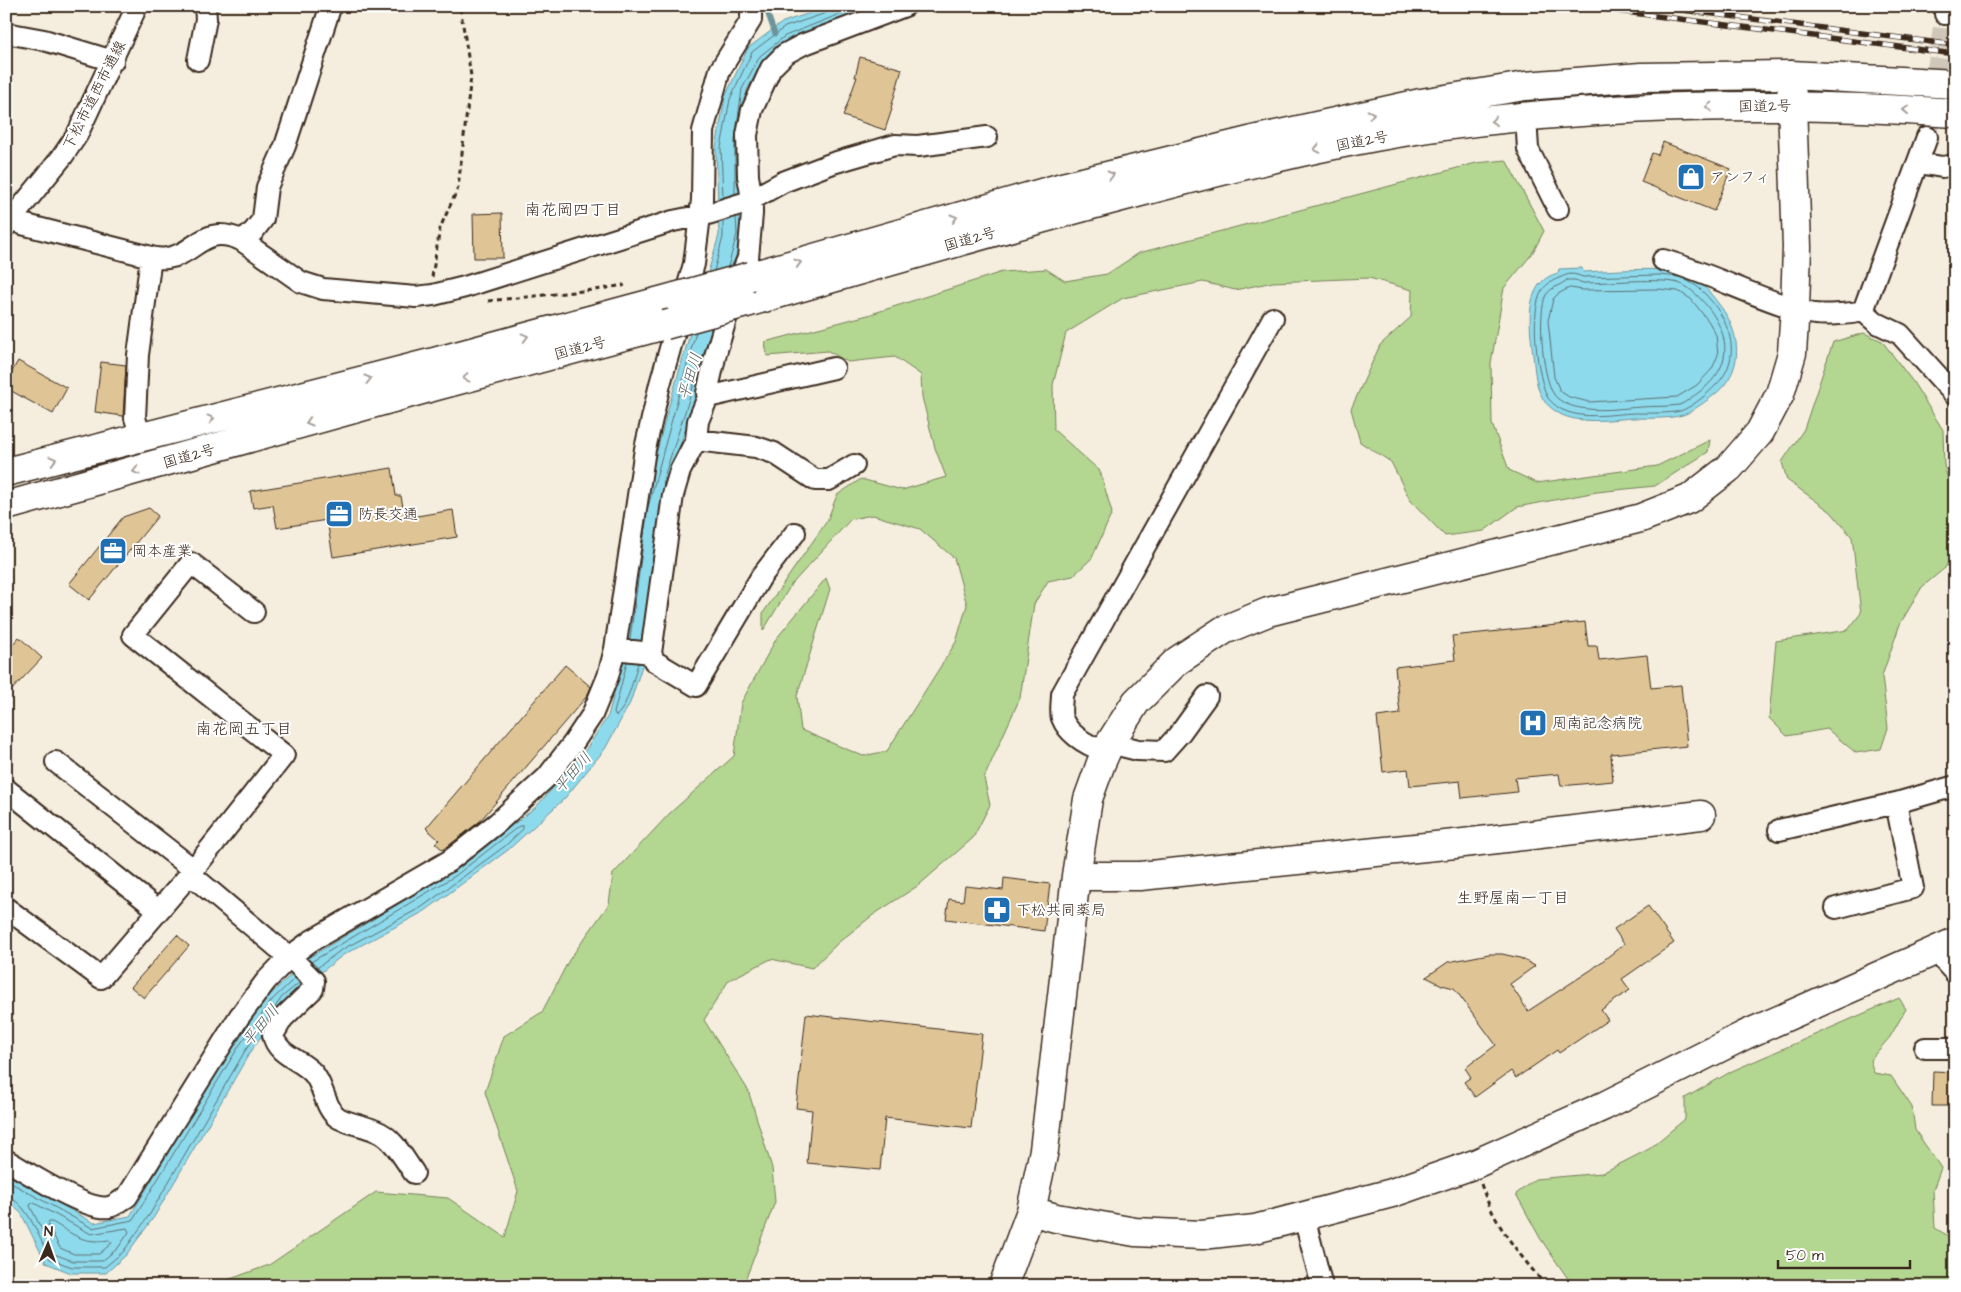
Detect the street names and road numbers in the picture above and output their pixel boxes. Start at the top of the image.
street label: 下松市道西市通線 [58,37,131,153]
street label: 国道2号 [1738,96,1792,117]
street label: 国道2号 [1334,126,1390,157]
street label: 国道2号 [941,222,999,257]
street label: 国道2号 [552,331,609,366]
street label: 国道2号 [160,439,218,474]

